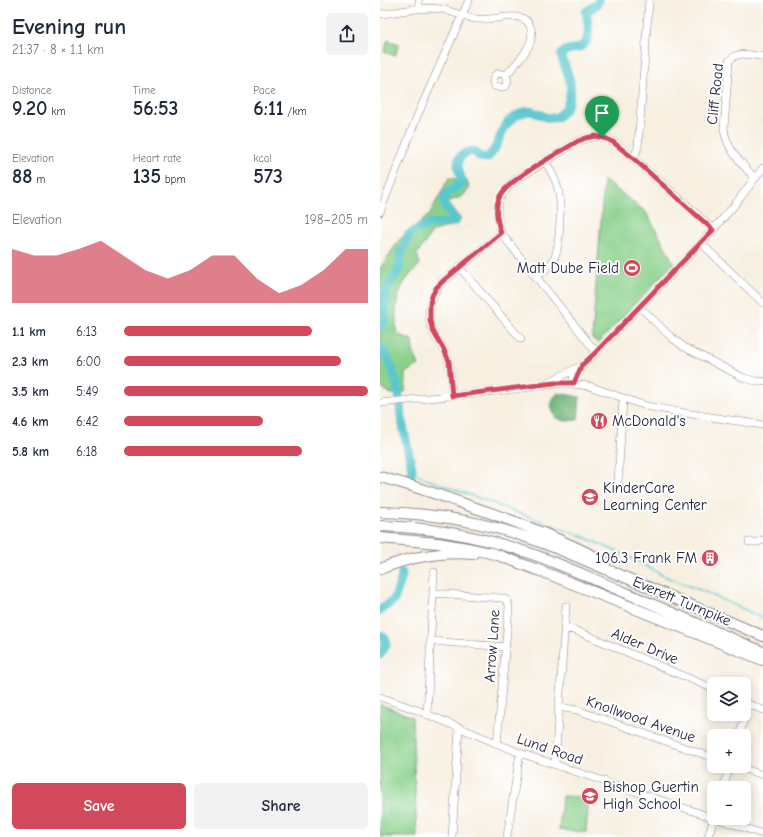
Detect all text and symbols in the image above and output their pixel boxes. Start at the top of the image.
button: share [326,13,368,55]
text: Evening run [12,14,126,40]
text: 21:37 · 8 × 1.1 km [12,42,104,57]
street label: Cliff Road [703,62,727,126]
text: Distance [12,84,51,97]
text: Time [133,84,156,97]
text: Pace [253,84,276,97]
pin [585,96,619,137]
text: 9.20 [12,97,47,120]
text: 56:53 [133,97,178,120]
text: 6:11 [253,97,284,120]
icon: arrive [591,102,613,124]
text: km [47,105,66,118]
text: /km [284,105,307,118]
text: Elevation [12,152,54,165]
text: Heart rate [133,152,181,165]
text: kcal [253,152,272,165]
text: 88 [12,165,32,188]
text: 135 [133,165,161,188]
text: 573 [253,165,283,188]
text: m [32,173,45,186]
text: bpm [161,173,186,186]
text: Elevation [12,212,62,227]
text: 198–205 m [305,212,368,227]
sports icon: Matt Dube Field [622,258,642,278]
place label: Matt Dube Field [517,259,619,277]
text: 1.1 km [12,324,46,339]
text: 6:13 [76,324,97,339]
text: 2.3 km [12,354,49,369]
text: 6:00 [76,354,101,369]
text: 3.5 km [12,384,49,399]
text: 5:49 [76,384,99,399]
restaurant icon: McDonald's [589,411,609,431]
place label: McDonald's [612,412,686,430]
text: 4.6 km [12,414,49,429]
text: 6:42 [76,414,99,429]
text: 5.8 km [12,444,49,459]
text: 6:18 [76,444,97,459]
place label: KinderCare Learning Center [603,479,707,514]
school or university icon: KinderCare Learning Center [580,487,600,507]
building icon: 106.3 Frank FM [700,548,720,568]
place label: 106.3 Frank FM [595,549,697,567]
street label: Everett Turnpike [630,572,734,630]
street label: Arrow Lane [480,609,504,683]
street label: Alder Drive [609,624,682,668]
map controls [707,677,751,825]
button: layers [707,677,751,721]
street label: Knollwood Avenue [584,692,698,746]
street label: Lund Road [515,729,585,769]
button: + [707,729,751,773]
place label: Bishop Guertin High School [603,778,699,813]
button: − [707,781,751,825]
button: Save [12,783,186,829]
button: Share [194,783,368,829]
school or university icon: Bishop Guertin High School [580,786,600,806]

